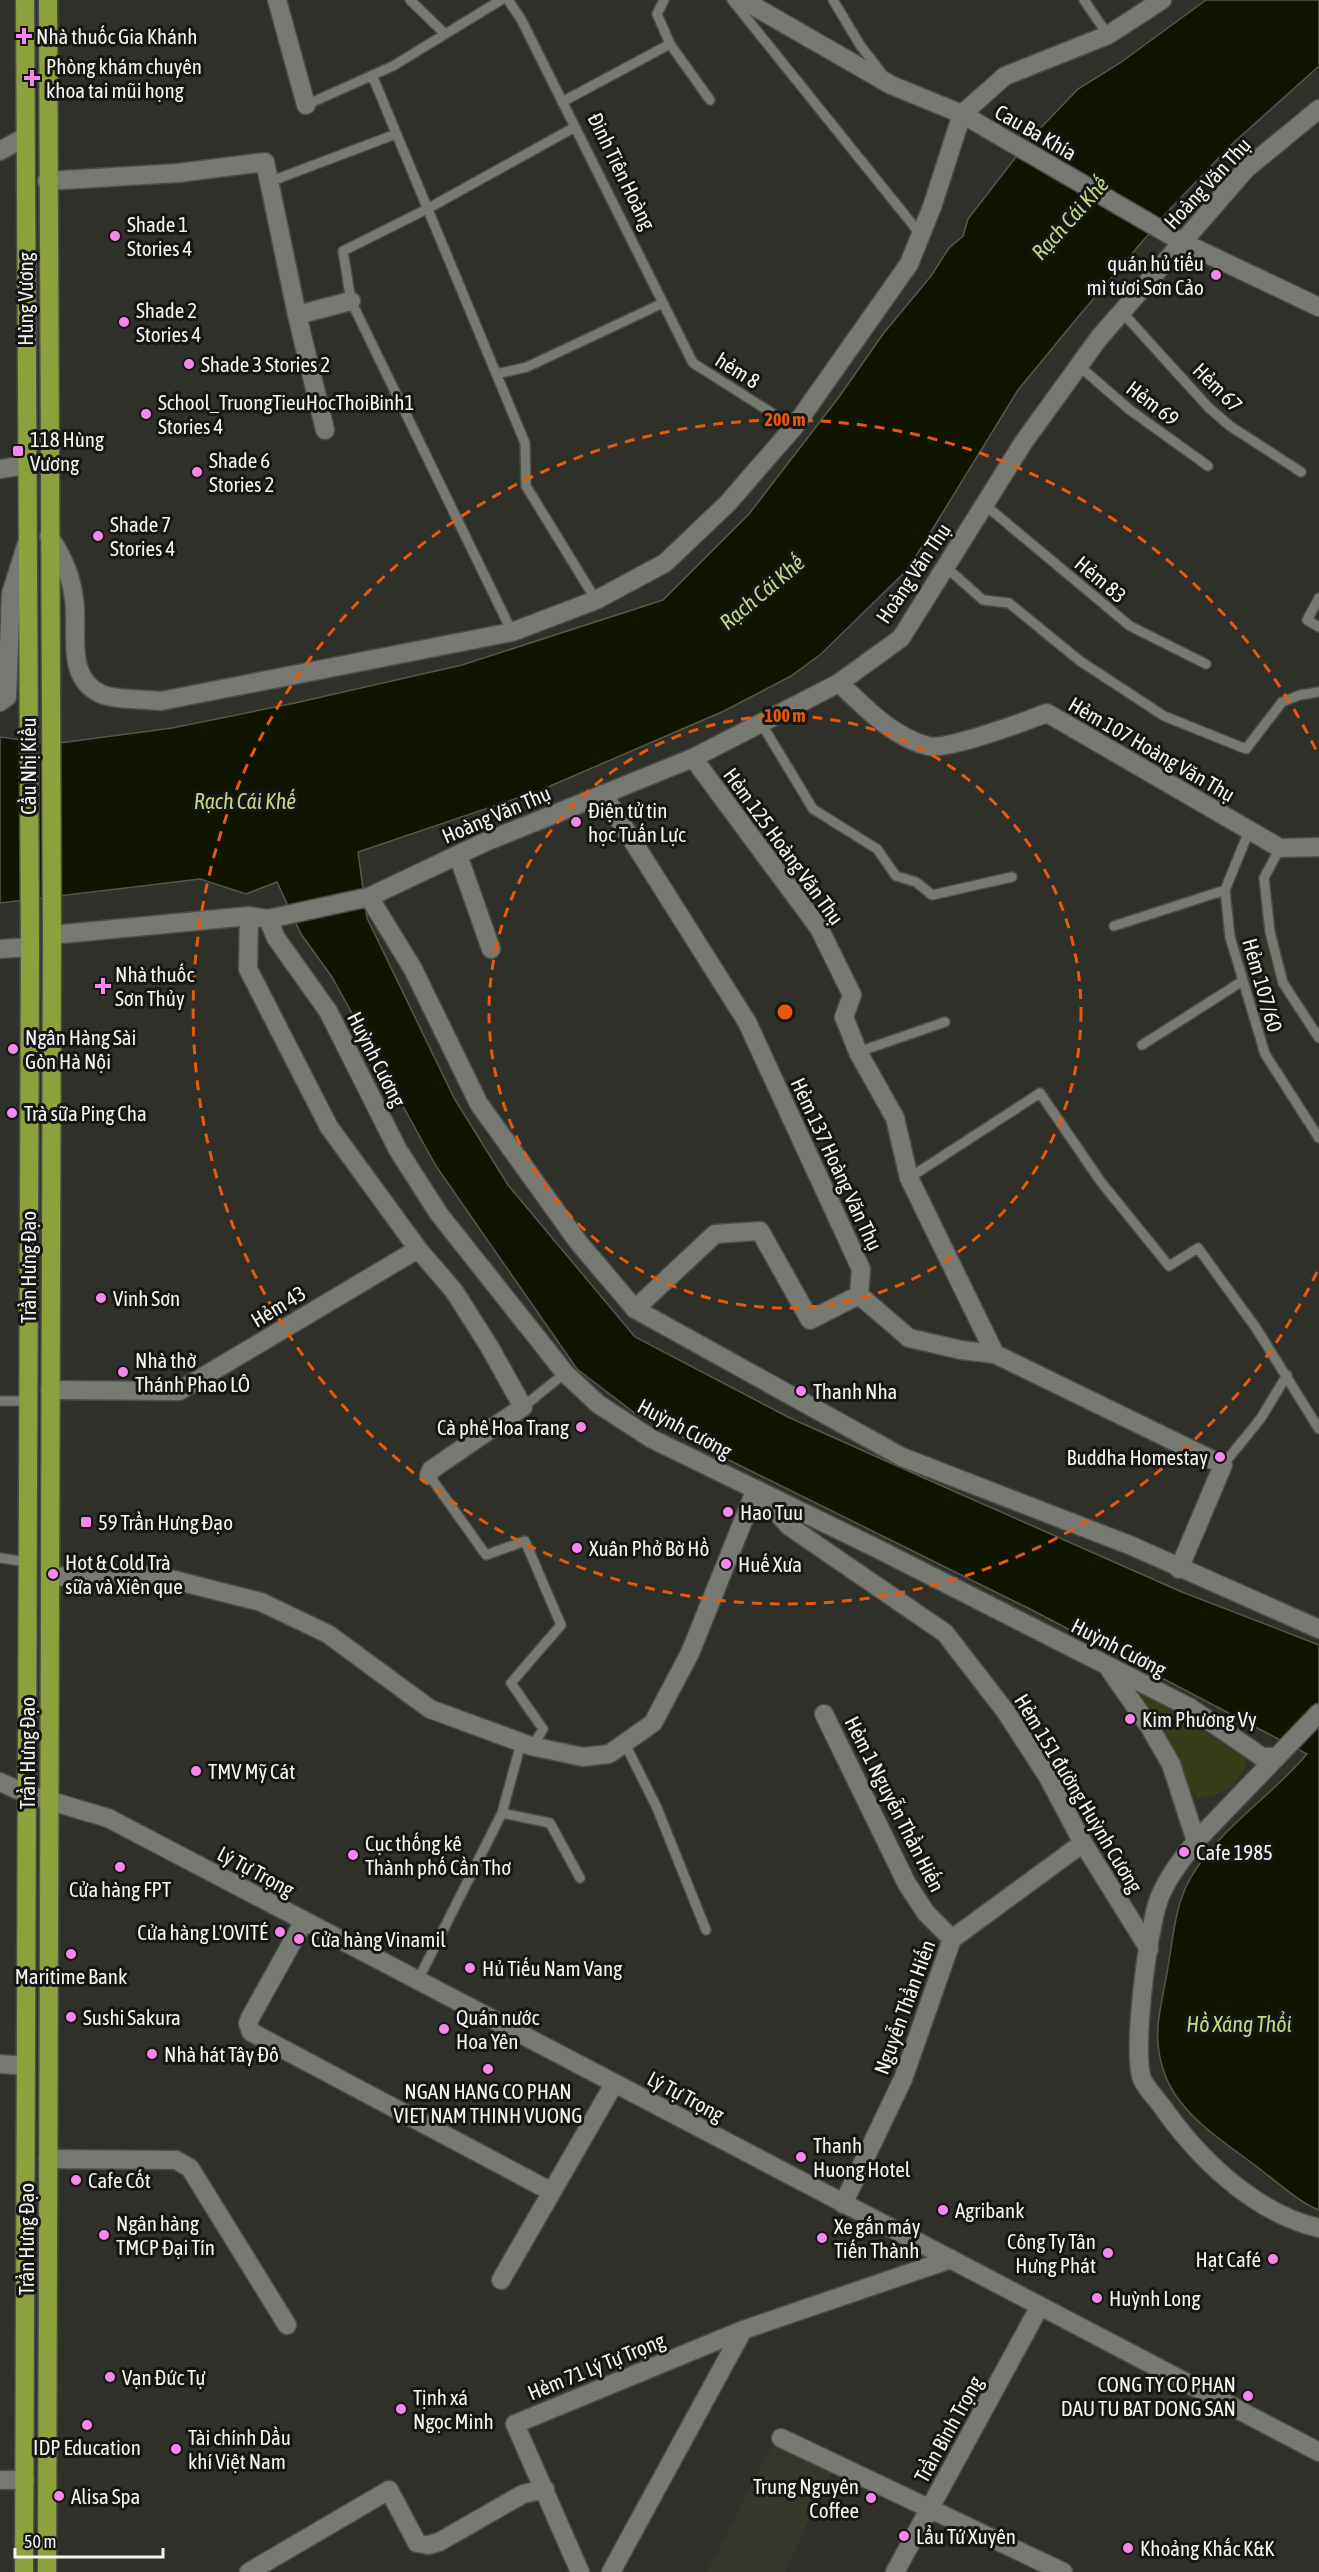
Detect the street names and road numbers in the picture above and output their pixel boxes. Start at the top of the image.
street label: Cau Ba Khía [991,99,1081,165]
street label: Đinh Tiên Hoàng [583,109,661,233]
street label: Hoàng Văn Thụ [1159,133,1255,233]
street label: Hùng Vương [13,252,37,346]
street label: hẻm 8 [711,347,765,393]
street label: Hẻm 67 [1188,357,1248,417]
street label: Hẻm 69 [1122,376,1184,430]
street label: Hoàng Văn Thụ [871,518,955,628]
street label: Hẻm 83 [1071,551,1131,607]
street label: Hẻm 107 Hoàng Văn Thụ [1065,692,1239,806]
street label: Cầu Nhị Kiều [16,717,40,815]
street label: Hẻm 125 Hoàng Văn Thụ [719,763,849,929]
street label: Hoàng Văn Thụ [438,780,554,848]
street label: Hẻm 107/60 [1238,935,1288,1035]
street label: Huỳnh Cương [343,1008,411,1110]
street label: Hẻm 137 Hoàng Văn Thụ [786,1074,888,1254]
street label: Trần Hưng Đạo [16,1211,40,1323]
street label: Hẻm 43 [246,1280,310,1332]
street label: Huỳnh Cương [634,1393,736,1463]
street label: Huỳnh Cương [1068,1613,1170,1681]
street label: Hẻm 151 đường Huỳnh Cương [1010,1689,1148,1897]
street label: Trần Hưng Đạo [15,1697,39,1809]
street label: Hẻm 1 Nguyễn Thần Hiến [840,1712,950,1896]
street label: Lý Tự Trọng [214,1841,298,1901]
street label: Nguyễn Thần Hiến [869,1937,939,2077]
street label: Lý Tự Trọng [644,2066,728,2126]
street label: Trần Hưng Đạo [14,2183,38,2295]
street label: Hẻm 71 Lý Tự Trọng [524,2328,668,2404]
street label: Trần Bình Trọng [909,2372,987,2486]

